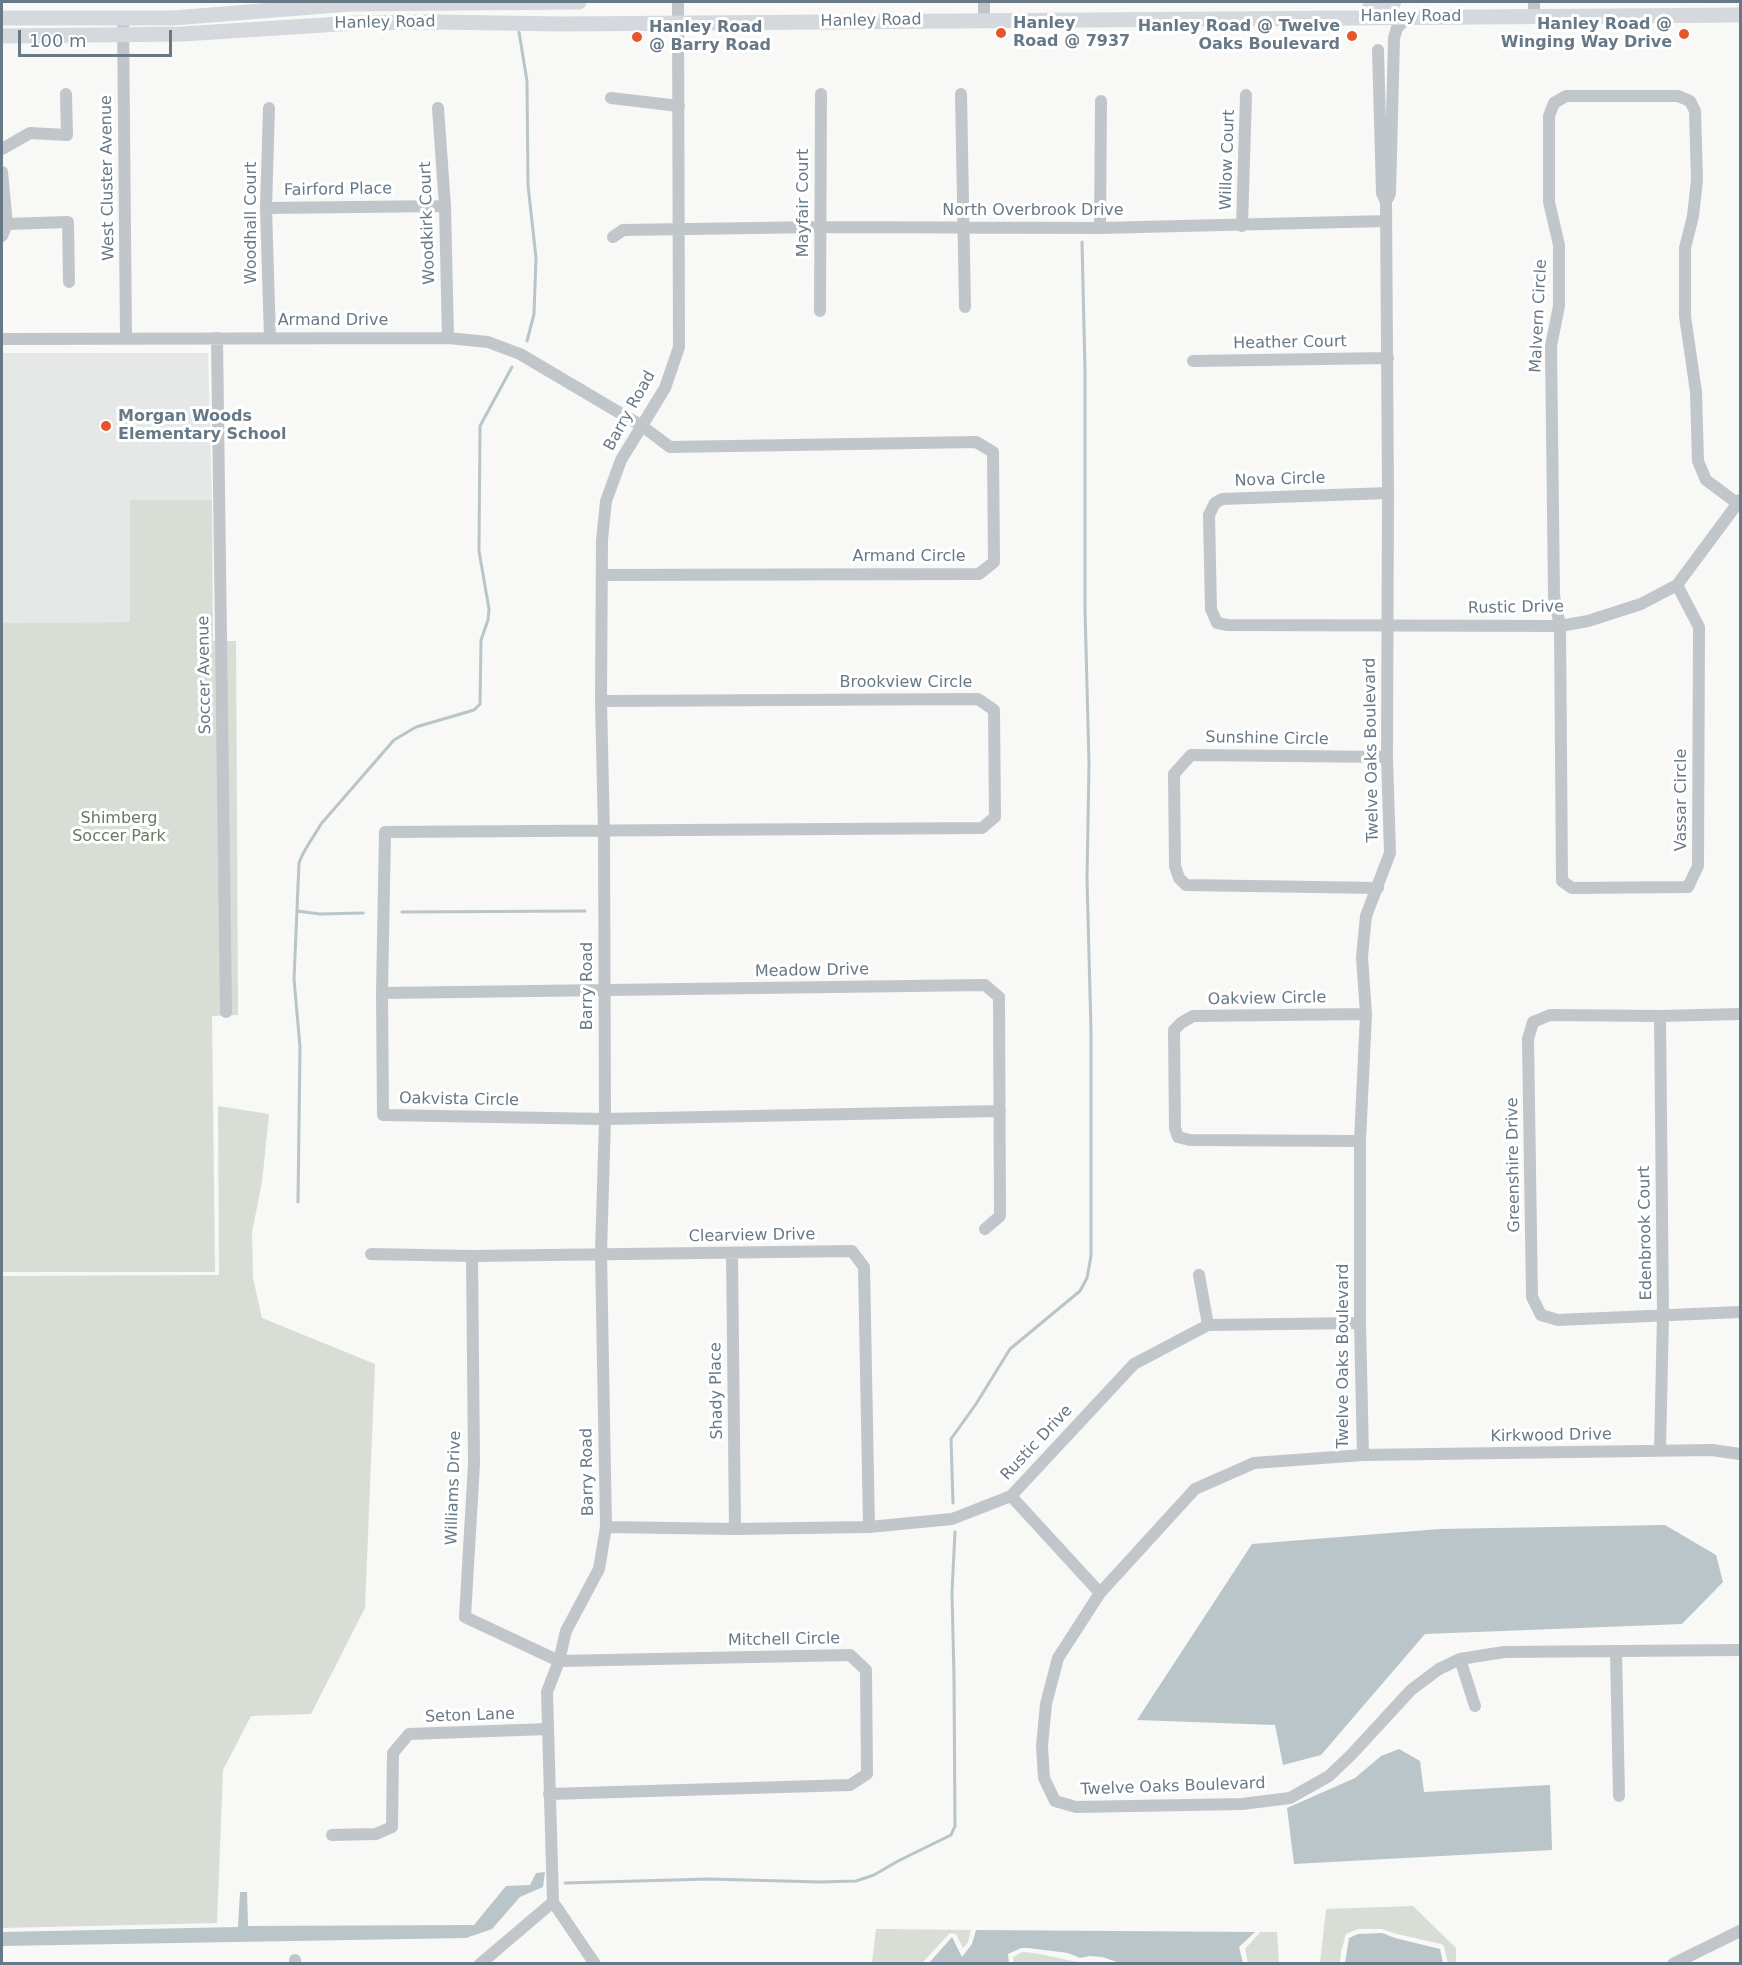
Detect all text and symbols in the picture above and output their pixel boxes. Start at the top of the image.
street label: Hanley Road [1361,7,1461,27]
street label: Hanley Road [820,11,922,31]
street label: Hanley Road [334,13,436,33]
place label: Hanley Road @ 7937 [1013,14,1130,52]
place label: Hanley Road @ Winging Way Drive [1501,15,1672,53]
place label: Hanley Road @ Twelve Oaks Boulevard [1138,17,1340,55]
scale bar [21,18,176,56]
place label: Hanley Road @ Barry Road [649,18,771,56]
marker: Hanley Road @ 7937 [994,26,1008,40]
marker: Hanley Road @ Winging Way Drive [1677,27,1691,41]
marker: Hanley Road @ Twelve Oaks Boulevard [1345,29,1359,43]
text: 100 m [29,30,87,51]
marker: Hanley Road @ Barry Road [630,30,644,44]
street label: West Cluster Avenue [97,95,119,261]
street label: Willow Court [1217,109,1239,211]
street label: Mayfair Court [794,149,814,257]
street label: Woodkirk Court [416,161,440,285]
street label: Woodhall Court [242,162,262,284]
street label: Fairford Place [284,179,392,201]
street label: North Overbrook Drive [942,201,1124,221]
street label: Malvern Circle [1526,259,1552,373]
street label: Armand Drive [278,311,388,331]
street label: Heather Court [1233,332,1347,354]
street label: Barry Road [600,368,660,454]
place label: Morgan Woods Elementary School [118,407,286,445]
marker: Morgan Woods Elementary School [99,419,113,433]
street label: Nova Circle [1234,469,1326,491]
street label: Armand Circle [853,547,965,567]
street label: Rustic Drive [1468,598,1564,618]
street label: Soccer Avenue [194,616,216,734]
street label: Twelve Oaks Boulevard [1361,657,1383,843]
street label: Brookview Circle [840,673,972,693]
street label: Sunshine Circle [1205,728,1329,750]
street label: Vassar Circle [1672,749,1692,851]
park label: Shimberg Soccer Park [72,809,166,847]
street label: Barry Road [578,942,598,1030]
street label: Meadow Drive [755,960,869,982]
street label: Oakview Circle [1208,988,1326,1010]
street label: Oakvista Circle [399,1089,519,1111]
street label: Greenshire Drive [1503,1097,1525,1233]
street label: Edenbrook Court [1635,1166,1657,1300]
street label: Clearview Drive [689,1225,815,1247]
street label: Twelve Oaks Boulevard [1334,1264,1354,1448]
street label: Shady Place [707,1342,727,1440]
street label: Rustic Drive [997,1401,1077,1485]
street label: Kirkwood Drive [1490,1425,1612,1447]
street label: Barry Road [578,1428,598,1516]
street label: Williams Drive [442,1430,466,1546]
street label: Mitchell Circle [728,1629,840,1651]
street label: Seton Lane [425,1705,515,1727]
street label: Twelve Oaks Boulevard [1080,1774,1266,1800]

